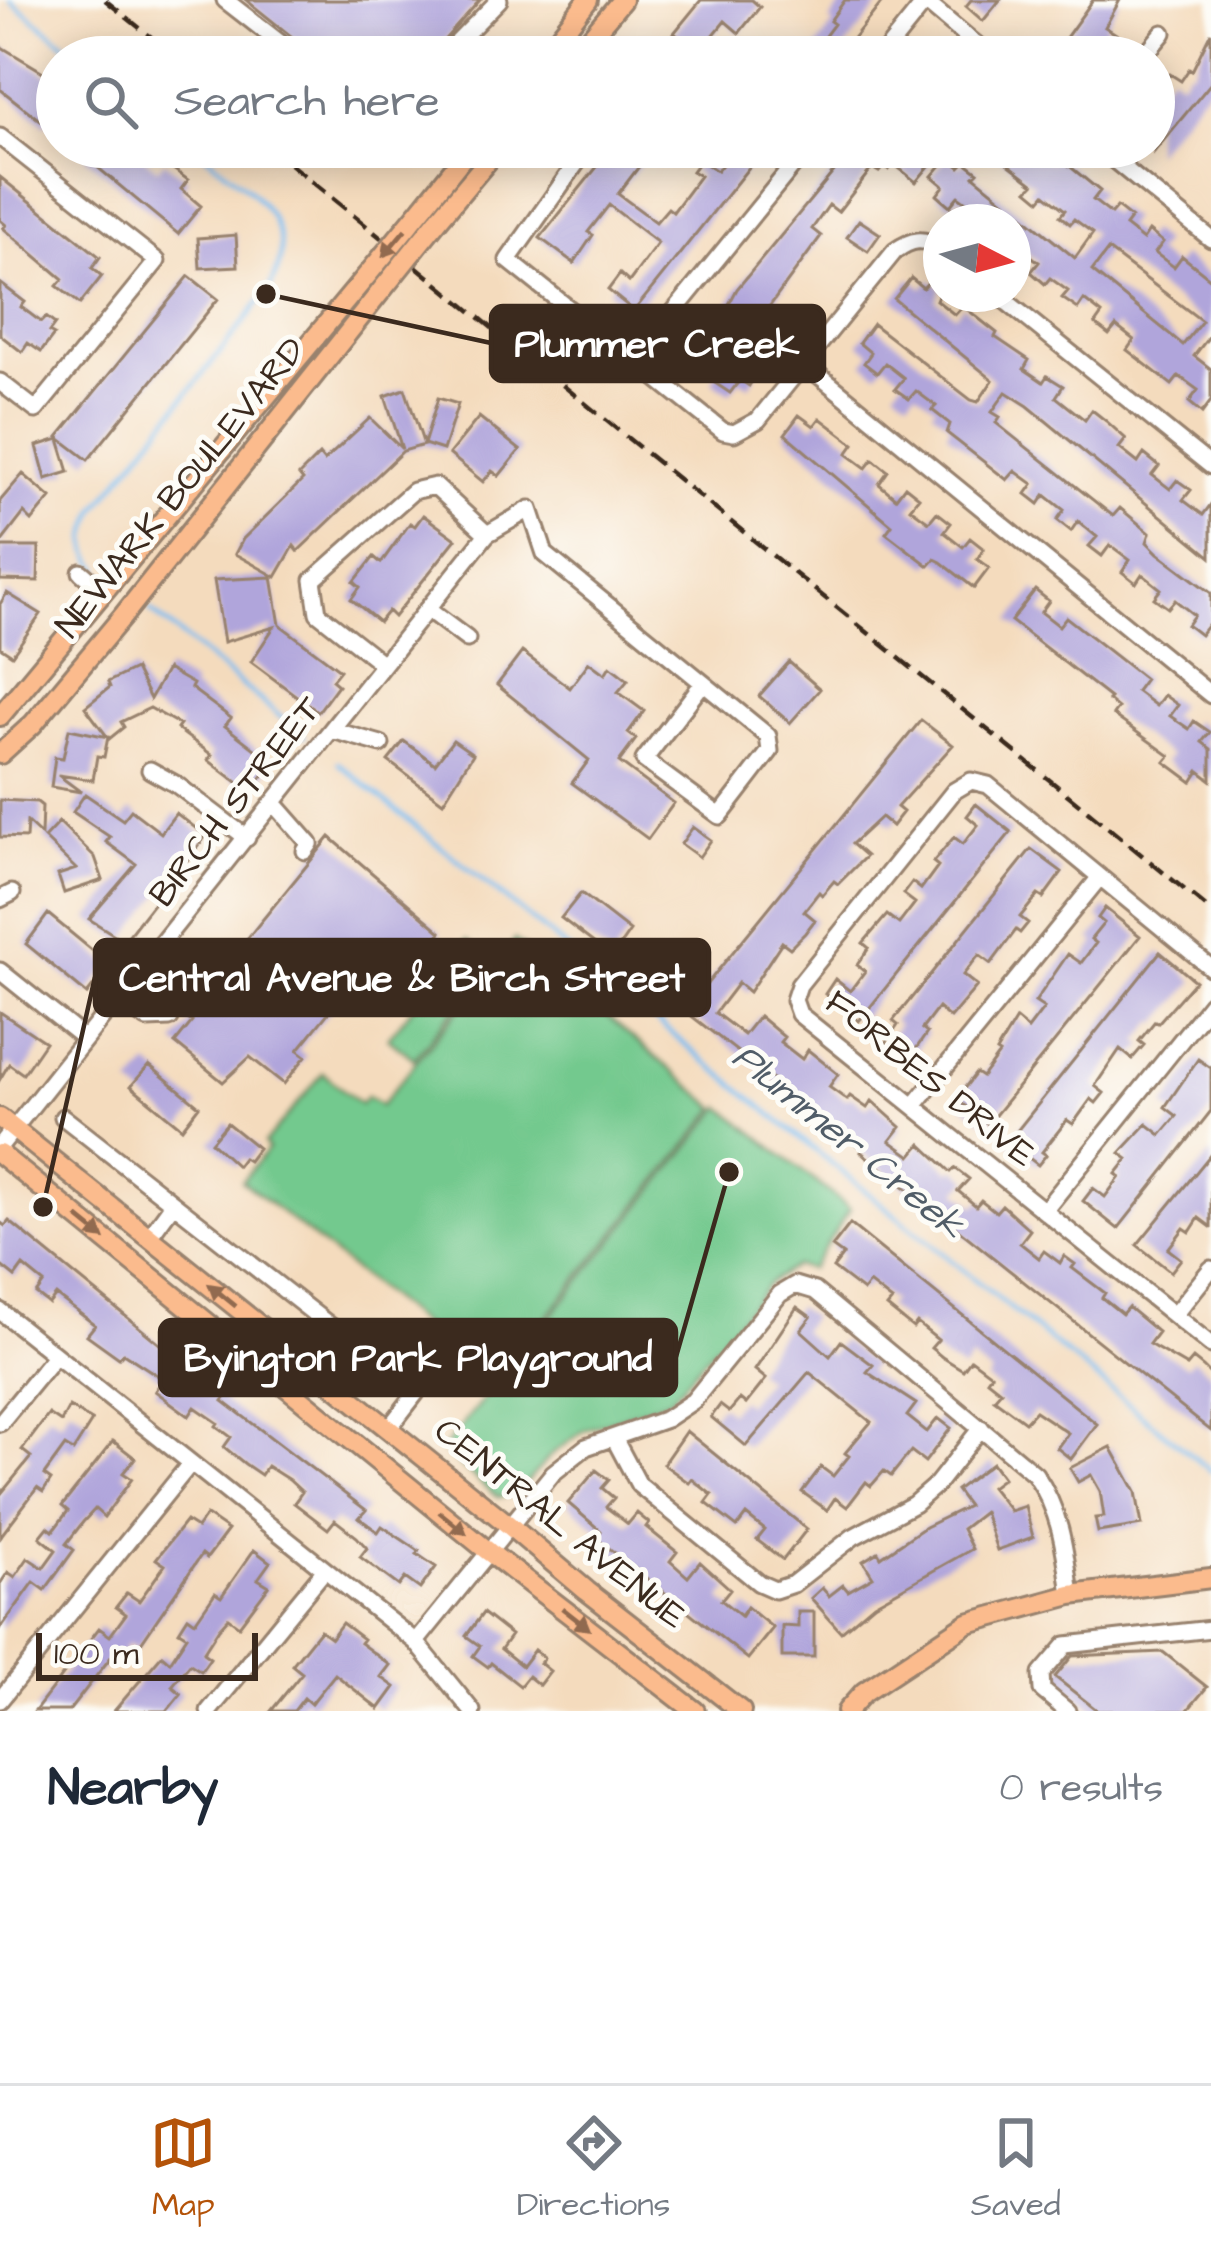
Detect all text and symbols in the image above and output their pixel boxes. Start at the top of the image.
search box [36,36,1175,168]
icon: search [78,69,144,135]
text: Search here [174,71,440,133]
north arrow [923,204,1031,312]
one-way arrow [382,227,407,258]
callout: Plummer Creek [491,306,824,381]
text: Plummer Creek [514,319,800,373]
street label: NEWARK BOULEVARD [44,327,318,649]
street label: BIRCH STREET [138,686,335,918]
callout: Central Avenue & Birch Street [95,940,709,1015]
text: Central Avenue & Birch Street [119,953,685,1007]
street label: FORBES DRIVE [814,978,1046,1180]
water label: Plummer Creek [720,1031,977,1253]
one-way arrow [75,1214,106,1240]
one-way arrow [207,1283,238,1308]
callout: Byington Park Playground [160,1320,676,1395]
text: Byington Park Playground [184,1333,652,1389]
street label: CENTRAL AVENUE [423,1406,697,1642]
one-way arrow [438,1510,469,1535]
one-way arrow [561,1606,592,1630]
scale bar [36,1627,258,1680]
text: 100 m [54,1631,139,1677]
text: Nearby [48,1754,218,1825]
text: 0 results [999,1762,1163,1816]
tab: Map [150,2110,216,2228]
tab: Directions [517,2110,670,2228]
tab: Saved [971,2110,1061,2228]

